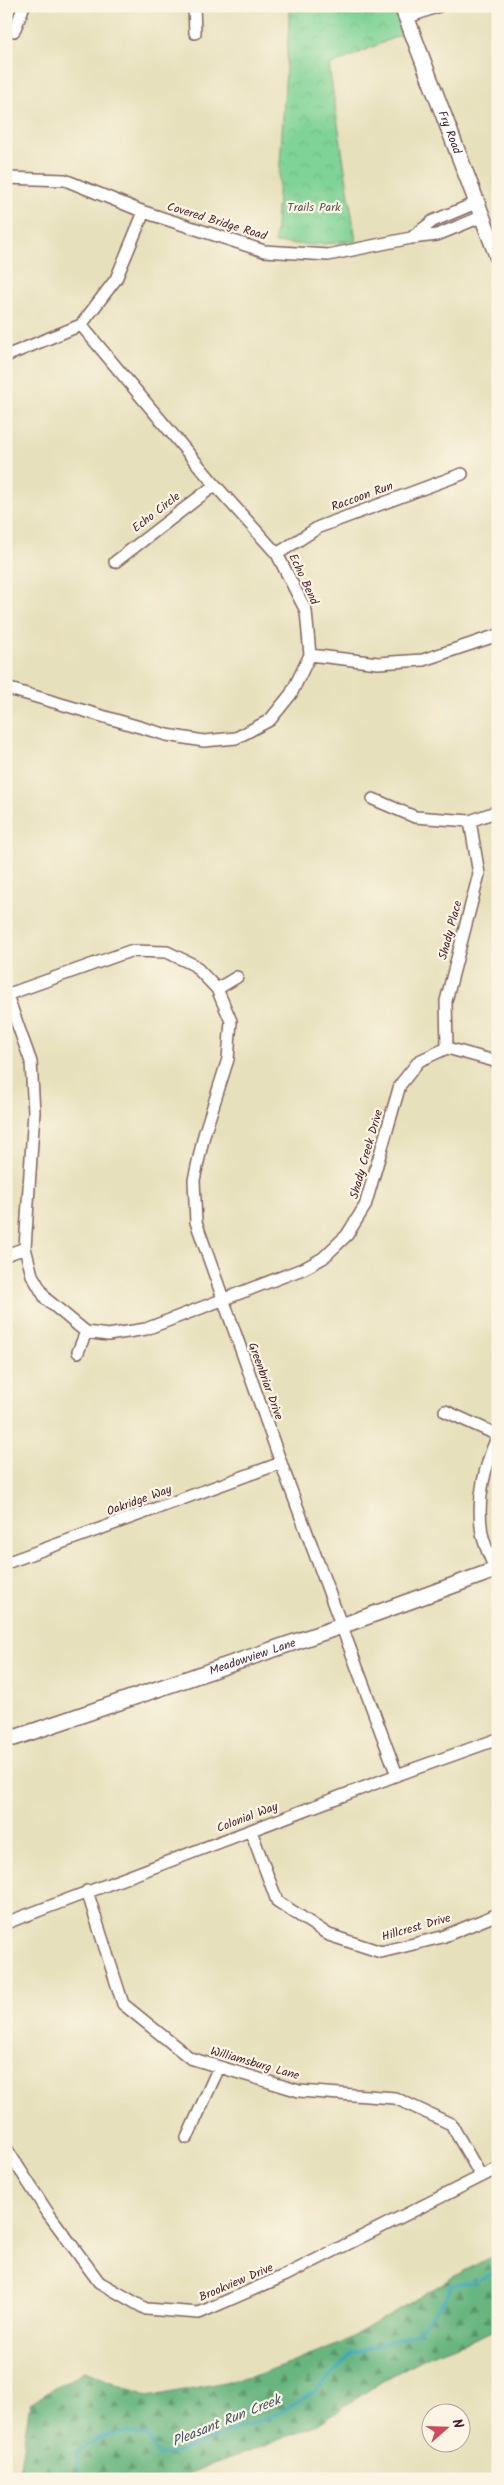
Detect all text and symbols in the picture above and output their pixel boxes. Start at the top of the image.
street label: Fry Road [433,108,467,158]
street label: Covered Bridge Road [164,197,270,246]
park label: Trails Park [287,198,341,217]
street label: Raccoon Run [329,476,396,516]
street label: Echo Circle [128,487,185,537]
street label: Echo Bend [283,551,324,609]
street label: Shady Place [433,898,468,962]
street label: Shady Creek Drive [345,1107,388,1201]
street label: Greenbriar Drive [243,1340,289,1423]
street label: Oakridge Way [104,1480,175,1521]
street label: Meadowview Lane [207,1633,299,1681]
street label: Colonial Way [214,1797,281,1838]
street label: Hillcrest Drive [379,1908,453,1946]
street label: Williamsburg Lane [208,2042,302,2085]
street label: Brookview Drive [196,2258,277,2307]
water label: Pleasant Run Creek [169,2388,286,2453]
north arrow [422,2402,472,2452]
text: N [445,2416,469,2432]

